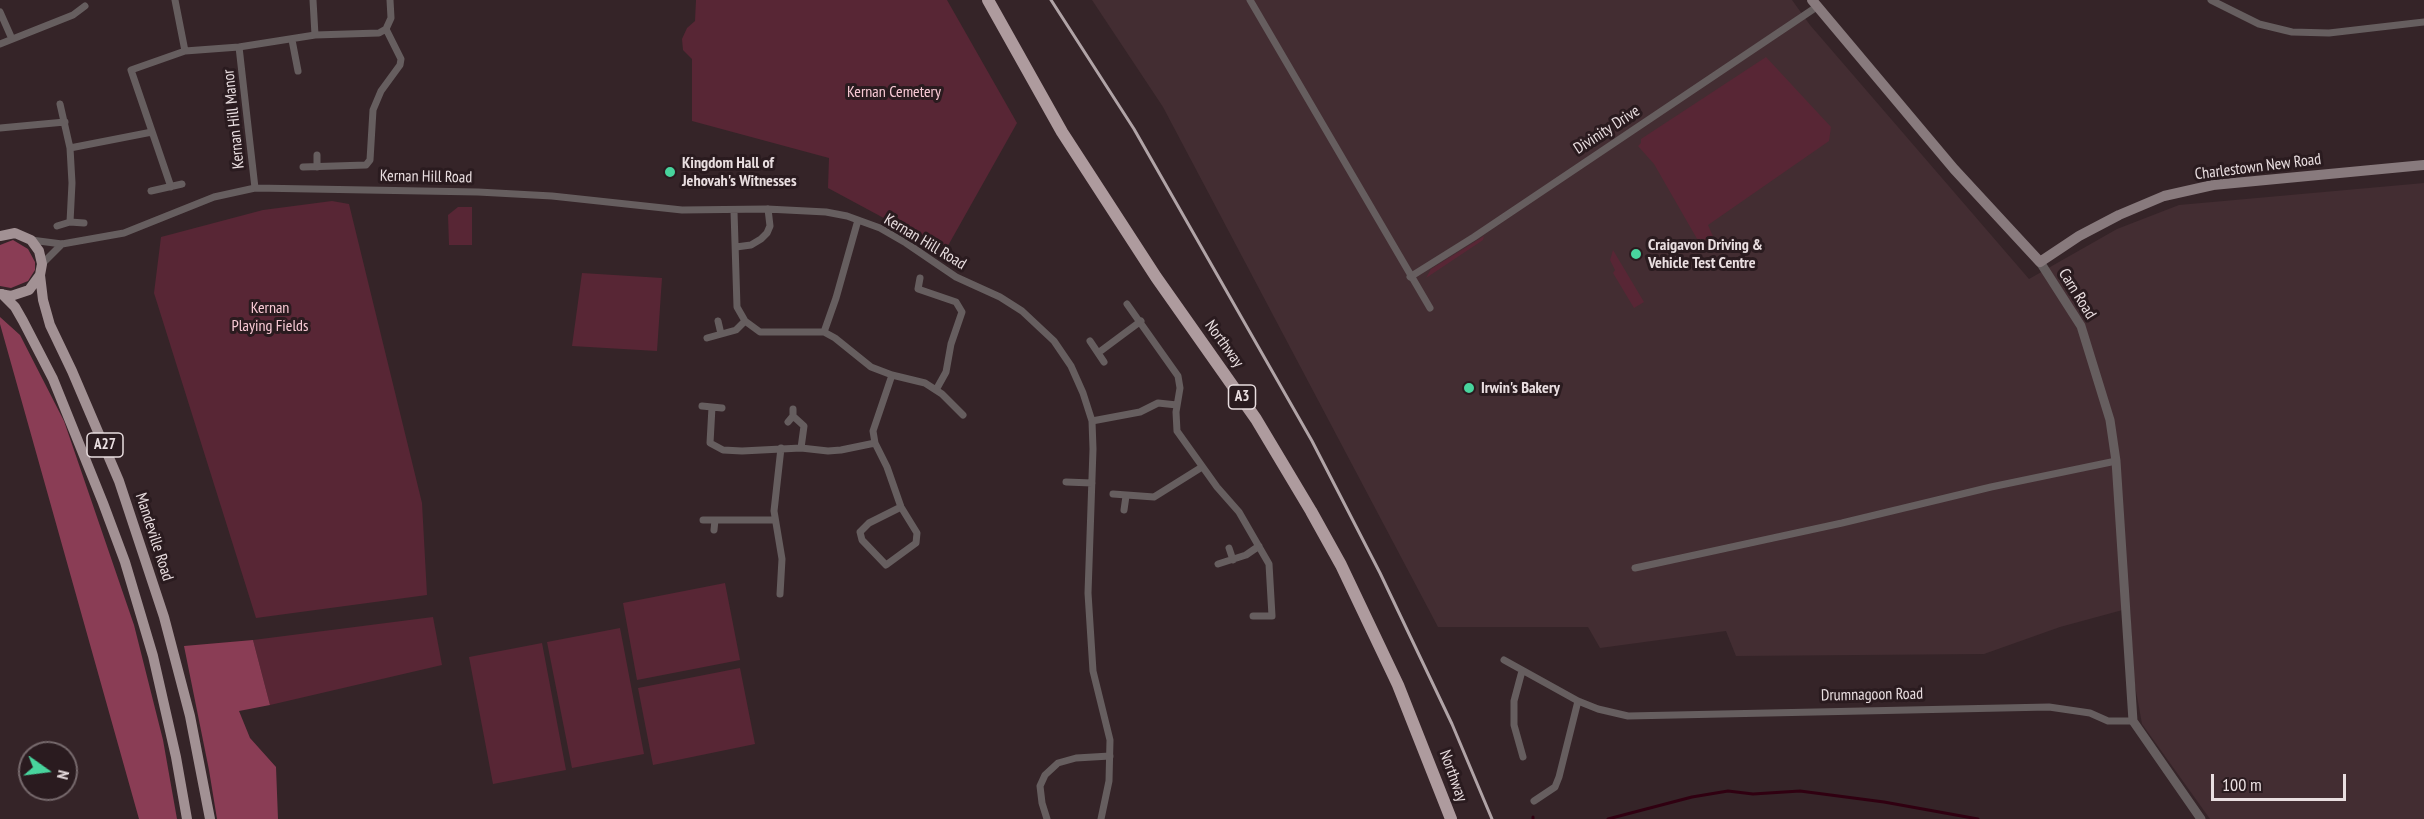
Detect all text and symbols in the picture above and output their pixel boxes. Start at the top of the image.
street label: Kernan Hill Manor [219,68,249,170]
park label: Kernan Cemetery [847,82,941,102]
street label: Divinity Drive [1570,102,1644,158]
street label: Charlestown New Road [2194,150,2322,184]
place label: Kingdom Hall of Jehovah's Witnesses [682,153,797,191]
marker: Kingdom Hall of Jehovah's Witnesses [663,165,677,179]
street label: Kernan Hill Road [380,167,472,187]
street label: Kernan Hill Road [881,210,969,274]
place label: Craigavon Driving & Vehicle Test Centre [1648,235,1763,273]
marker: Craigavon Driving & Vehicle Test Centre [1629,247,1643,261]
street label: Carn Road [2054,265,2100,323]
park label: Kernan Playing Fields [232,298,308,336]
street label: Northway [1200,317,1248,371]
place label: Irwin's Bakery [1481,378,1560,398]
marker: Irwin's Bakery [1462,381,1476,395]
road number: A3 [1228,385,1256,409]
road number: A27 [87,433,123,457]
street label: Mandeville Road [131,491,177,583]
street label: Drumnagoon Road [1821,685,1923,705]
north arrow [18,741,78,801]
street label: Northway [1435,748,1471,804]
scale bar [2214,762,2349,800]
text: N [53,768,74,781]
text: 100 m [2222,773,2262,796]

